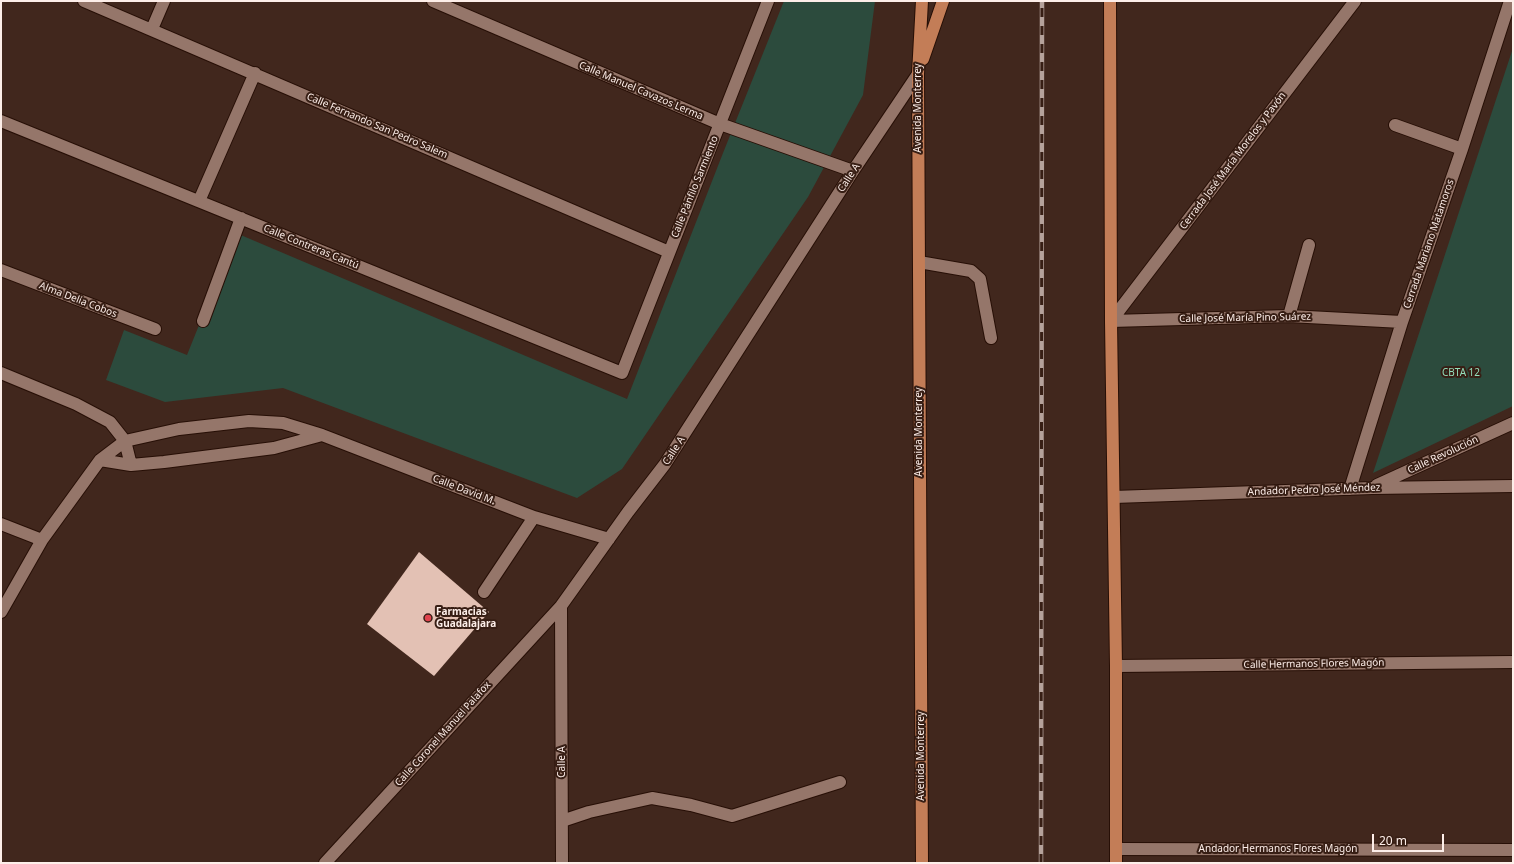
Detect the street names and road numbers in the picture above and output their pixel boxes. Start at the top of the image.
street label: Calle Manuel Cavazos Lerma [577,59,705,123]
street label: Avenida Monterrey [912,63,924,153]
street label: Cerrada José María Morelos y Pavón [1177,90,1289,232]
street label: Calle Fernando San Pedro Salem [305,91,449,161]
street label: Calle Pánfilo Sarmiento [669,134,721,240]
street label: Calle A [835,161,863,195]
street label: Cerrada Mariano Matamoros [1401,178,1457,310]
street label: Calle Contreras Cantú [262,222,360,272]
street label: Alma Delia Cobos [37,280,119,320]
street label: Calle José María Pino Suárez [1179,311,1311,325]
street label: Avenida Monterrey [913,387,925,477]
street label: Calle Revolución [1406,433,1480,477]
street label: Calle A [660,434,688,468]
street label: Calle David M. [431,473,497,507]
street label: Andador Pedro José Méndez [1247,482,1381,498]
street label: Calle Hermanos Flores Magón [1243,657,1385,671]
street label: Calle Coronel Manuel Palafox [393,679,493,789]
street label: Avenida Monterrey [915,711,927,801]
street label: Calle A [556,746,568,778]
street label: Andador Hermanos Flores Magón [1199,843,1357,855]

